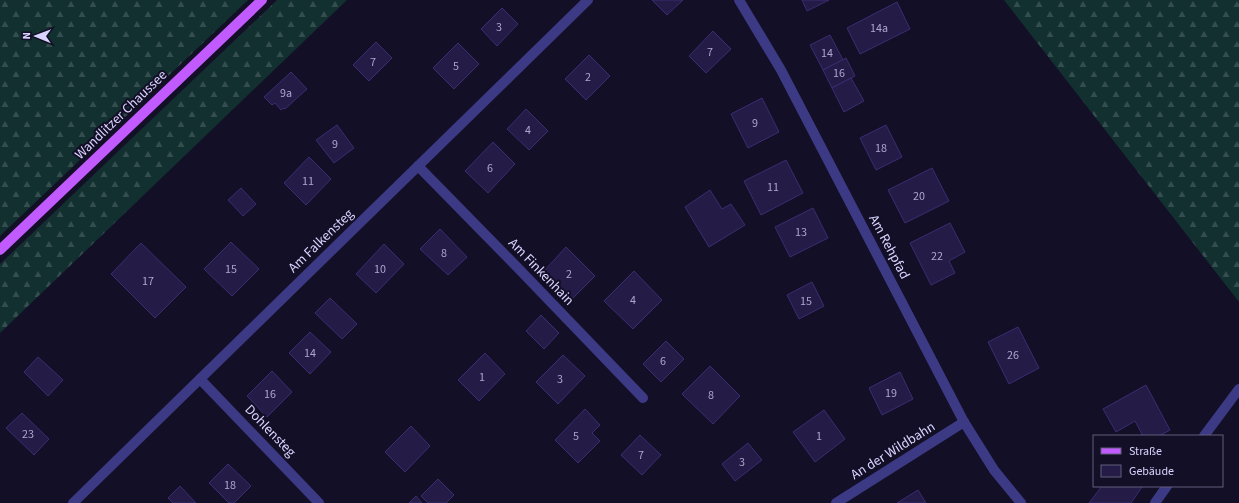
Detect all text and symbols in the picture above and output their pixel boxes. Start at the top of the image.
north arrow [16,16,56,56]
house number: 3 [496,19,502,36]
house number: 14a [870,20,888,37]
text: N [19,32,34,40]
house number: 7 [707,44,713,61]
house number: 14 [821,45,833,62]
house number: 7 [370,54,376,71]
house number: 5 [453,58,459,75]
house number: 16 [833,65,845,82]
street label: Wandlitzer Chaussee [70,66,172,164]
house number: 2 [585,69,591,86]
house number: 9a [280,85,292,102]
house number: 9 [752,115,758,132]
house number: 4 [525,122,531,139]
house number: 9 [332,136,338,153]
house number: 18 [875,140,887,157]
house number: 6 [487,160,493,177]
house number: 11 [302,173,314,190]
house number: 11 [767,179,779,196]
house number: 20 [913,188,925,205]
street label: Am Falkensteg [284,205,358,277]
street label: Am Rehpfad [864,211,914,283]
house number: 13 [795,224,807,241]
street label: Am Finkenhain [504,234,578,310]
house number: 8 [441,245,447,262]
house number: 22 [931,248,943,265]
house number: 15 [225,261,237,278]
house number: 10 [374,261,386,278]
house number: 2 [566,266,572,283]
house number: 17 [142,273,154,290]
house number: 4 [630,292,636,309]
house number: 15 [800,293,812,310]
house number: 14 [304,345,316,362]
house number: 26 [1007,347,1019,364]
house number: 6 [660,353,666,370]
house number: 1 [479,369,485,386]
house number: 3 [557,371,563,388]
house number: 19 [885,385,897,402]
house number: 16 [264,386,276,403]
house number: 8 [708,387,714,404]
street label: Dohlensteg [240,400,300,462]
street label: An der Wildbahn [847,417,939,485]
house number: 23 [22,426,34,443]
house number: 5 [573,428,579,445]
house number: 1 [816,428,822,445]
legend [1093,435,1223,487]
text: Straße [1129,443,1162,460]
house number: 7 [638,447,644,464]
house number: 3 [739,454,745,471]
text: Gebäude [1129,463,1174,480]
house number: 18 [224,477,236,494]

